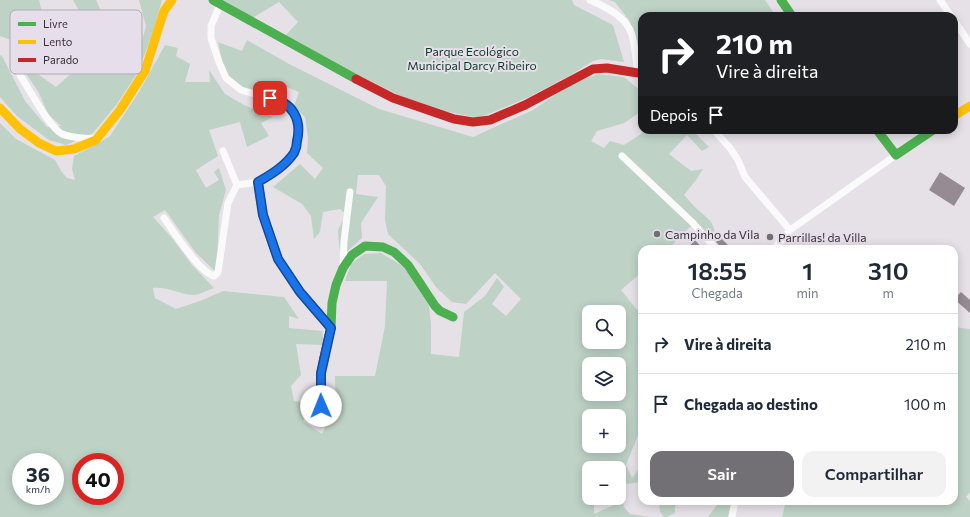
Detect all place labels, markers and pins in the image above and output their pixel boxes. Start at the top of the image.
pin [253,81,287,115]
place label: Campinho da Vila [665,227,760,241]
marker: Campinho da Vila [652,229,662,239]
place label: Parrillas! da Villa [778,230,867,244]
marker: Parrillas! da Villa [765,232,775,242]

